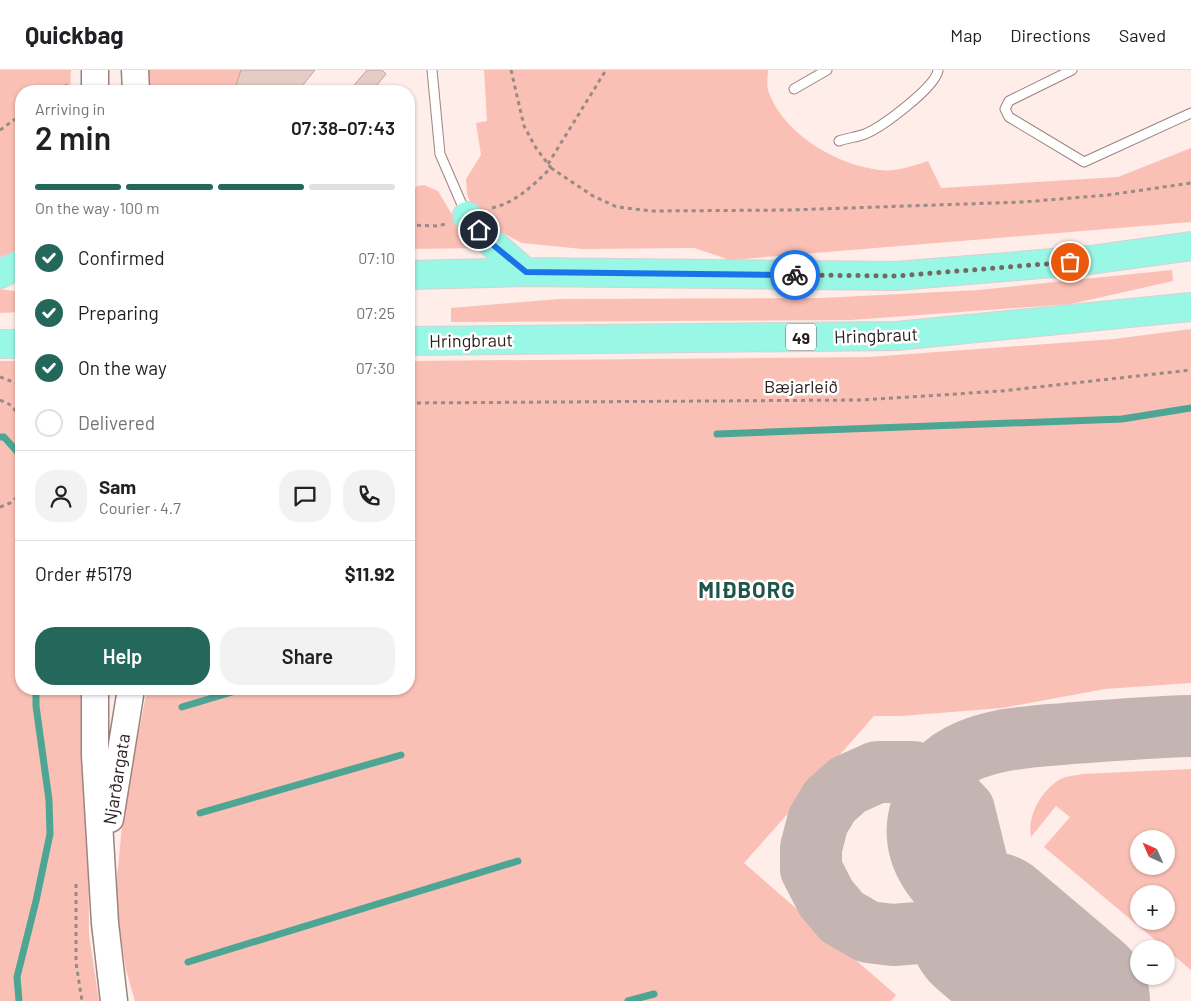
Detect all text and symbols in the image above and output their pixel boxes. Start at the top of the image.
text: Quickbag [25,20,124,49]
text: Map [950,24,982,46]
text: Directions [1010,24,1091,46]
text: Saved [1119,24,1166,46]
text: Arriving in [35,99,105,118]
text: 07:38–07:43 [291,116,395,139]
text: 2 min [35,118,111,156]
text: On the way · 100 m [35,198,160,217]
pin [458,209,500,251]
icon: home [465,216,493,244]
pin [1049,241,1091,283]
icon: check [35,244,63,272]
text: Confirmed [78,246,165,269]
text: 07:10 [358,248,395,267]
icon: bag [1056,248,1084,276]
courier [770,250,820,300]
icon: bike [781,261,809,289]
icon: check [35,299,63,327]
text: Preparing [78,301,159,324]
text: 07:25 [356,303,395,322]
road number: 49 [786,323,816,350]
street label: Hringbraut [834,323,918,347]
street label: Hringbraut [429,328,513,352]
icon: check [35,354,63,382]
text: On the way [78,356,167,379]
text: 07:30 [356,358,395,377]
street label: Bæjarleið [764,375,838,397]
text: Delivered [78,411,155,434]
button: person [35,470,87,522]
button: chat [279,470,331,522]
button: phone [343,470,395,522]
text: Sam [99,475,136,498]
text: Courier · 4.7 [99,498,181,517]
text: Order #5179 [35,562,132,585]
text: $11.92 [345,562,395,585]
district label: MIÐBORG [698,576,796,602]
button: Help [35,627,210,685]
button: Share [220,627,395,685]
street label: Njarðargata [98,732,134,826]
north arrow [1130,830,1175,875]
map controls [1130,830,1175,985]
button: + [1130,885,1175,930]
button: − [1130,940,1175,985]

